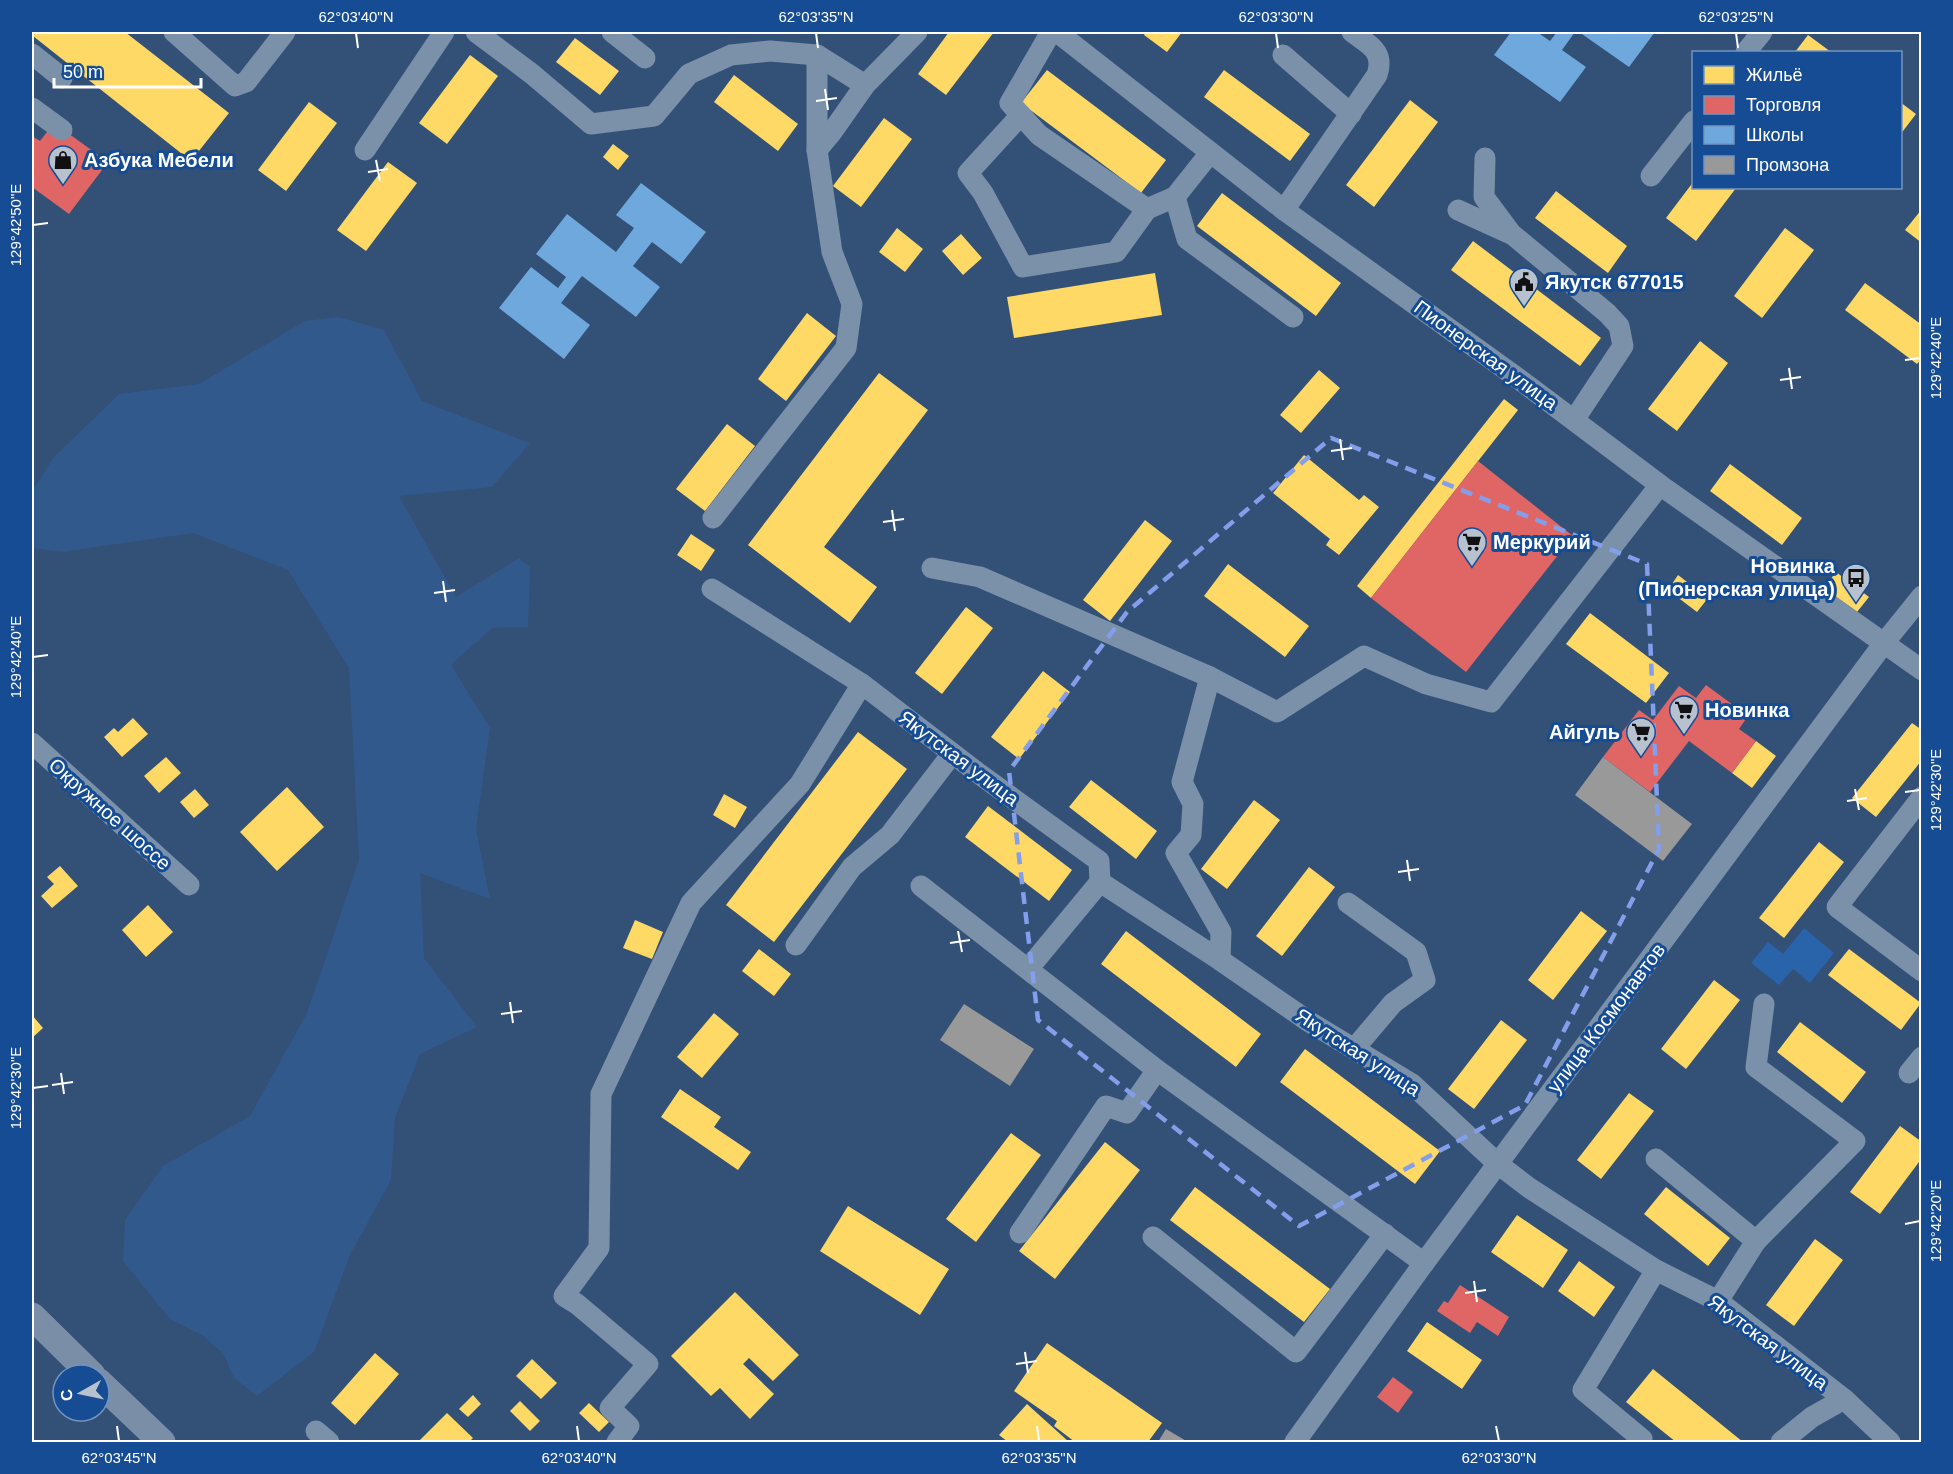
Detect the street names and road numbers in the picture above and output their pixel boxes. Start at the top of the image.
street label: Пионерская улица [1410,296,1563,415]
street label: Якутская улица [895,706,1024,811]
street label: Окружное шоссе [45,754,175,874]
street label: улица Космонавтов [1543,939,1669,1097]
street label: Якутская улица [1292,1004,1425,1101]
street label: Якутская улица [1704,1290,1833,1395]

